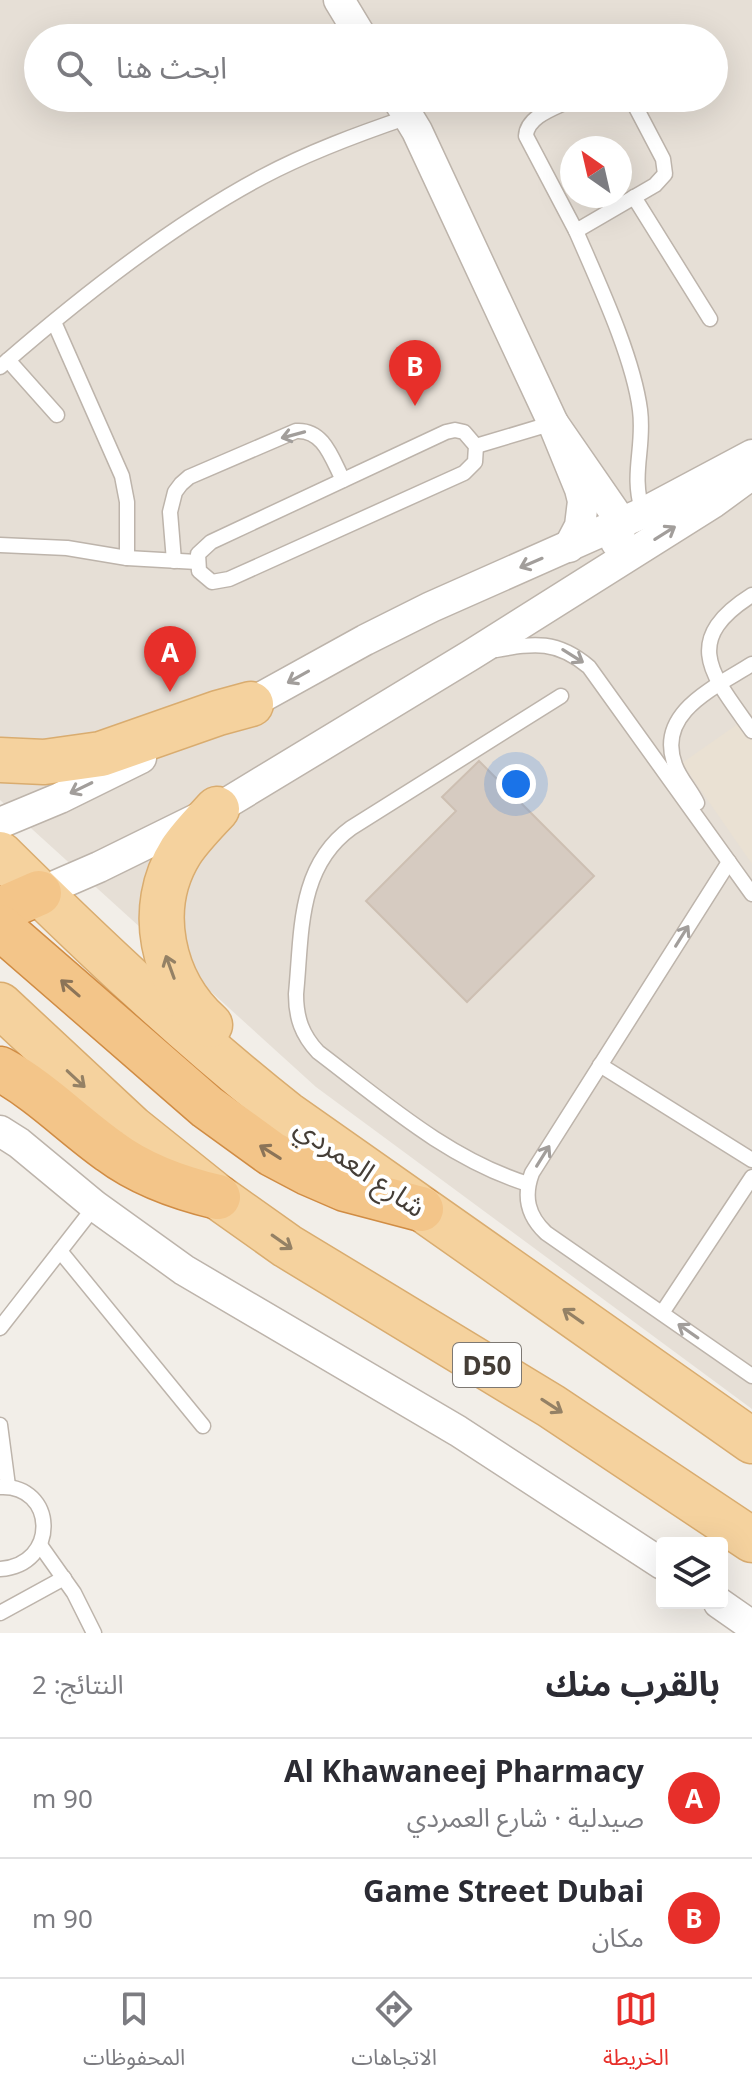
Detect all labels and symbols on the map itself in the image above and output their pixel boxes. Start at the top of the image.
north arrow [560,136,632,208]
pin: B [389,340,441,406]
one-way arrow [281,428,306,443]
one-way arrow [653,524,676,540]
one-way arrow [519,557,544,572]
pin: A [144,626,196,692]
one-way arrow [561,648,584,664]
one-way arrow [287,670,310,686]
your location [496,764,536,804]
one-way arrow [69,781,93,796]
one-way arrow [674,925,690,948]
one-way arrow [162,955,176,979]
one-way arrow [60,979,80,997]
one-way arrow [66,1069,86,1087]
street label: شارع العمردي [286,1107,434,1228]
one-way arrow [260,1144,282,1161]
one-way arrow [535,1145,551,1168]
one-way arrow [271,1234,293,1250]
one-way arrow [563,1308,585,1324]
one-way arrow [677,1323,699,1339]
road number: D50 [453,1343,521,1387]
one-way arrow [540,1399,563,1415]

